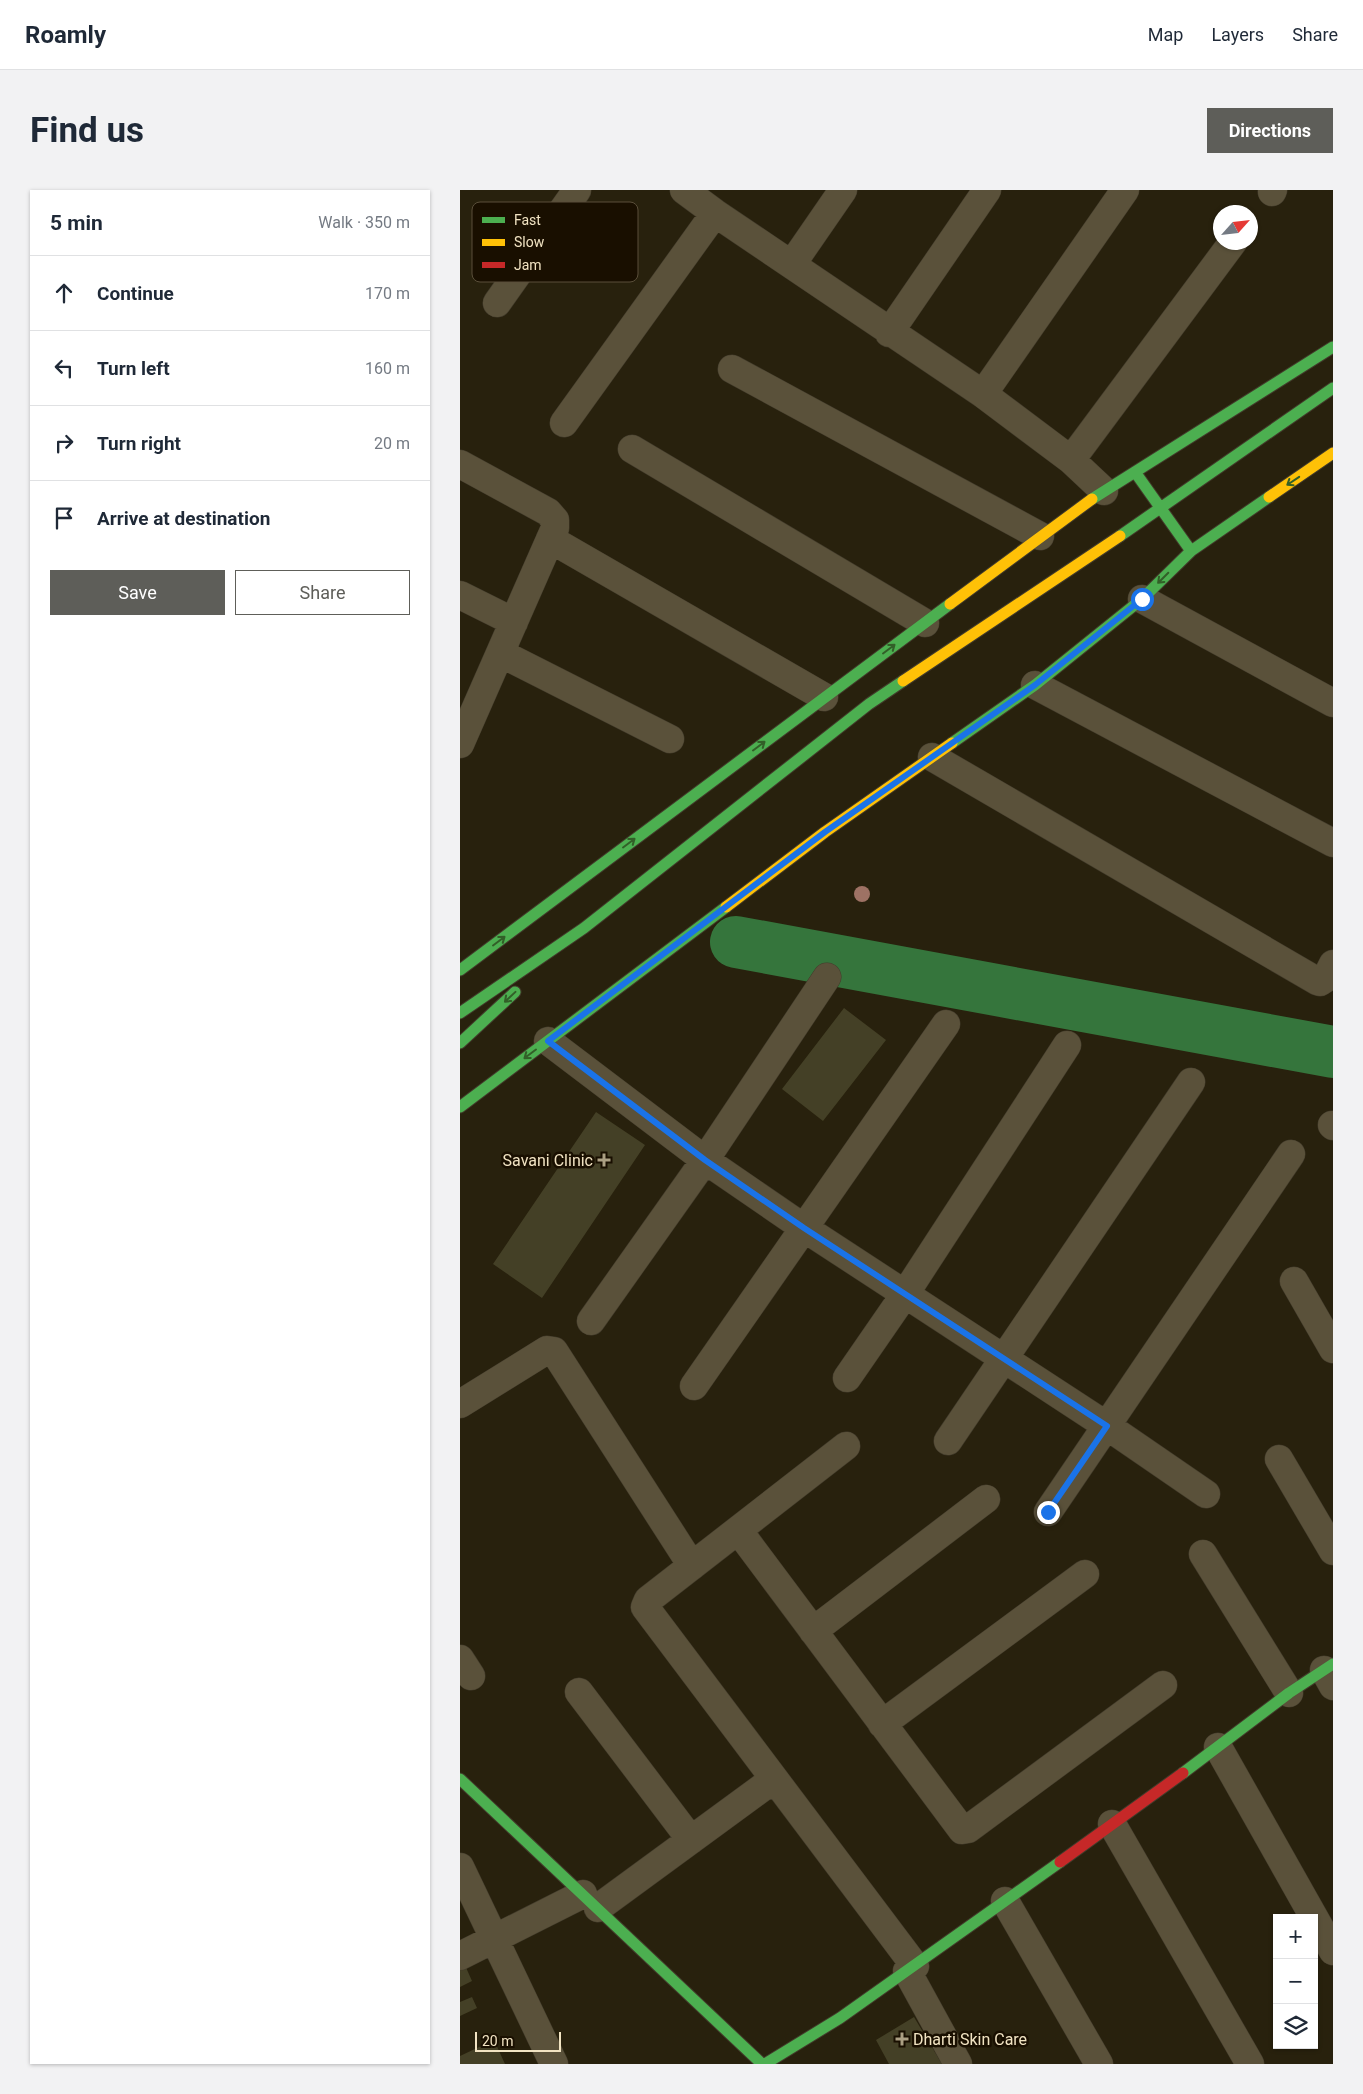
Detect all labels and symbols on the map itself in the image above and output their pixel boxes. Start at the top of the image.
legend [472,202,638,282]
north arrow [1213,205,1258,250]
text: Fast [514,212,541,228]
text: Slow [514,234,545,250]
text: Jam [514,257,542,273]
one-way arrow [1286,476,1300,486]
one-way arrow [1157,572,1169,584]
route start [1131,588,1154,611]
one-way arrow [882,643,895,654]
one-way arrow [752,741,766,751]
one-way arrow [622,838,635,849]
one-way arrow [492,936,506,946]
one-way arrow [503,991,516,1003]
one-way arrow [523,1049,537,1059]
place label: Savani Clinic [503,1151,593,1170]
marker: Savani Clinic [597,1153,611,1167]
route end [1037,1501,1060,1524]
scale bar [475,2029,561,2052]
place label: Dharti Skin Care [913,2030,1027,2049]
marker: Dharti Skin Care [895,2032,909,2046]

